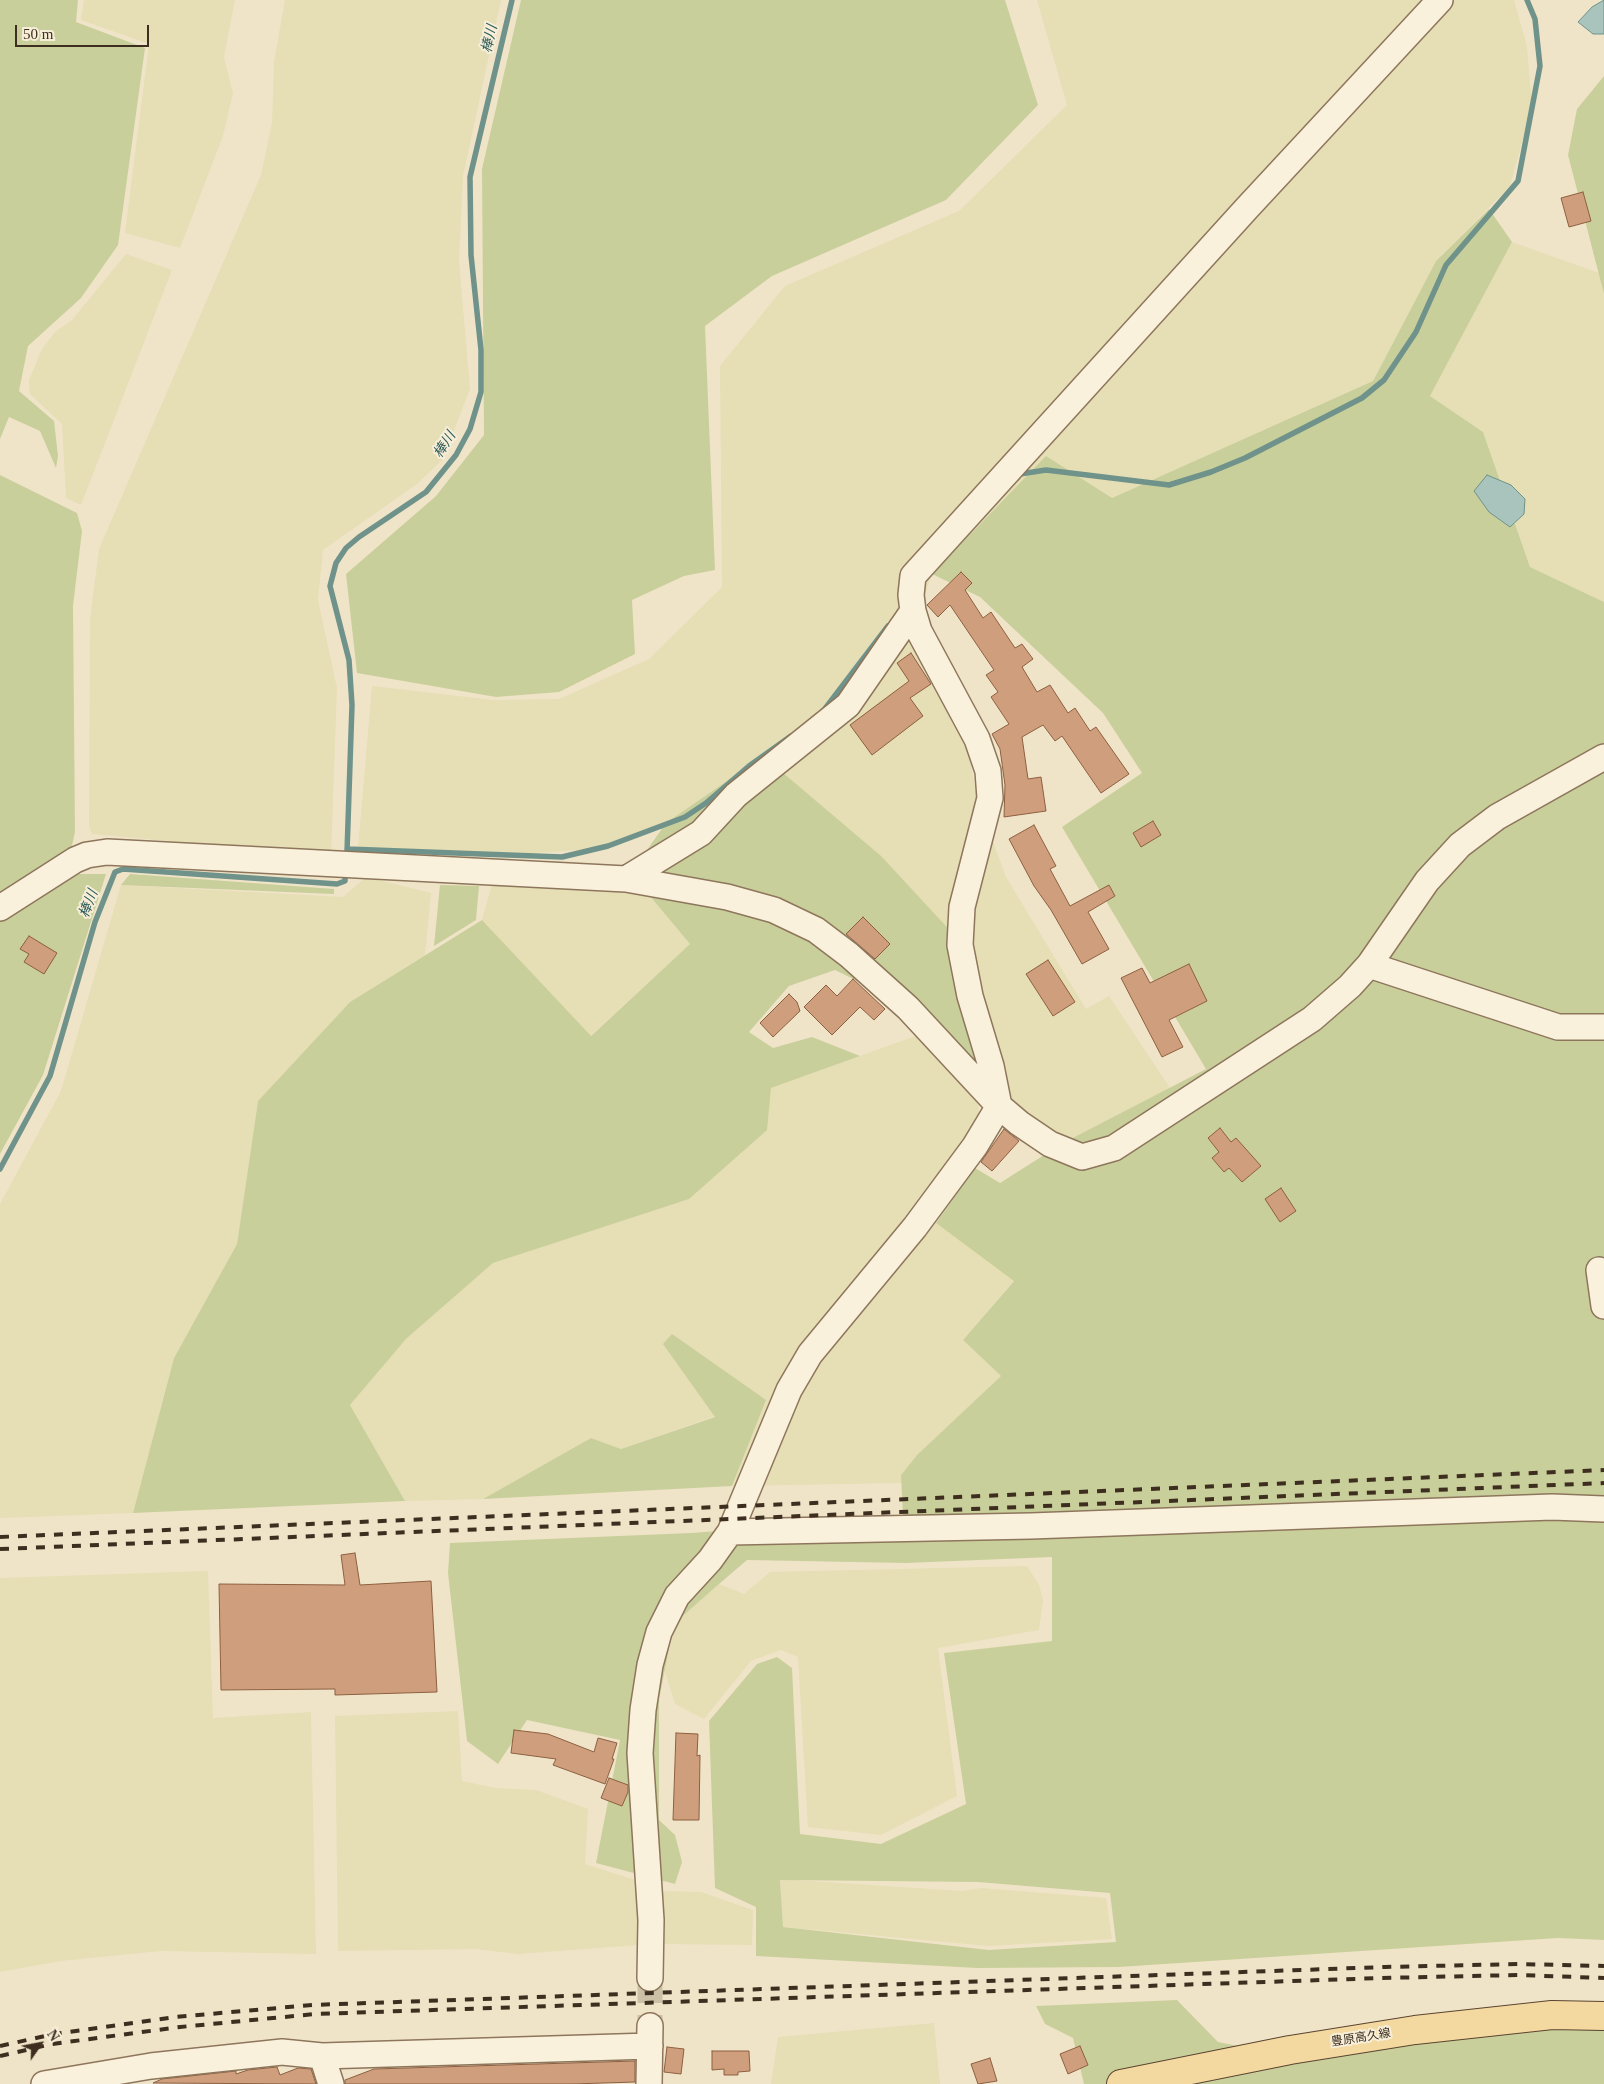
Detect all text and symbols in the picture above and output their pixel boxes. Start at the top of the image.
scale bar [18,15,151,47]
water label: 棒川 [479,23,501,55]
text: 50 m [23,26,53,42]
water label: 棒川 [430,429,460,461]
water label: 棒川 [76,888,102,920]
north arrow [15,2019,65,2069]
street label: 豊原高久線 [1330,2026,1392,2050]
text: N [44,2027,62,2044]

